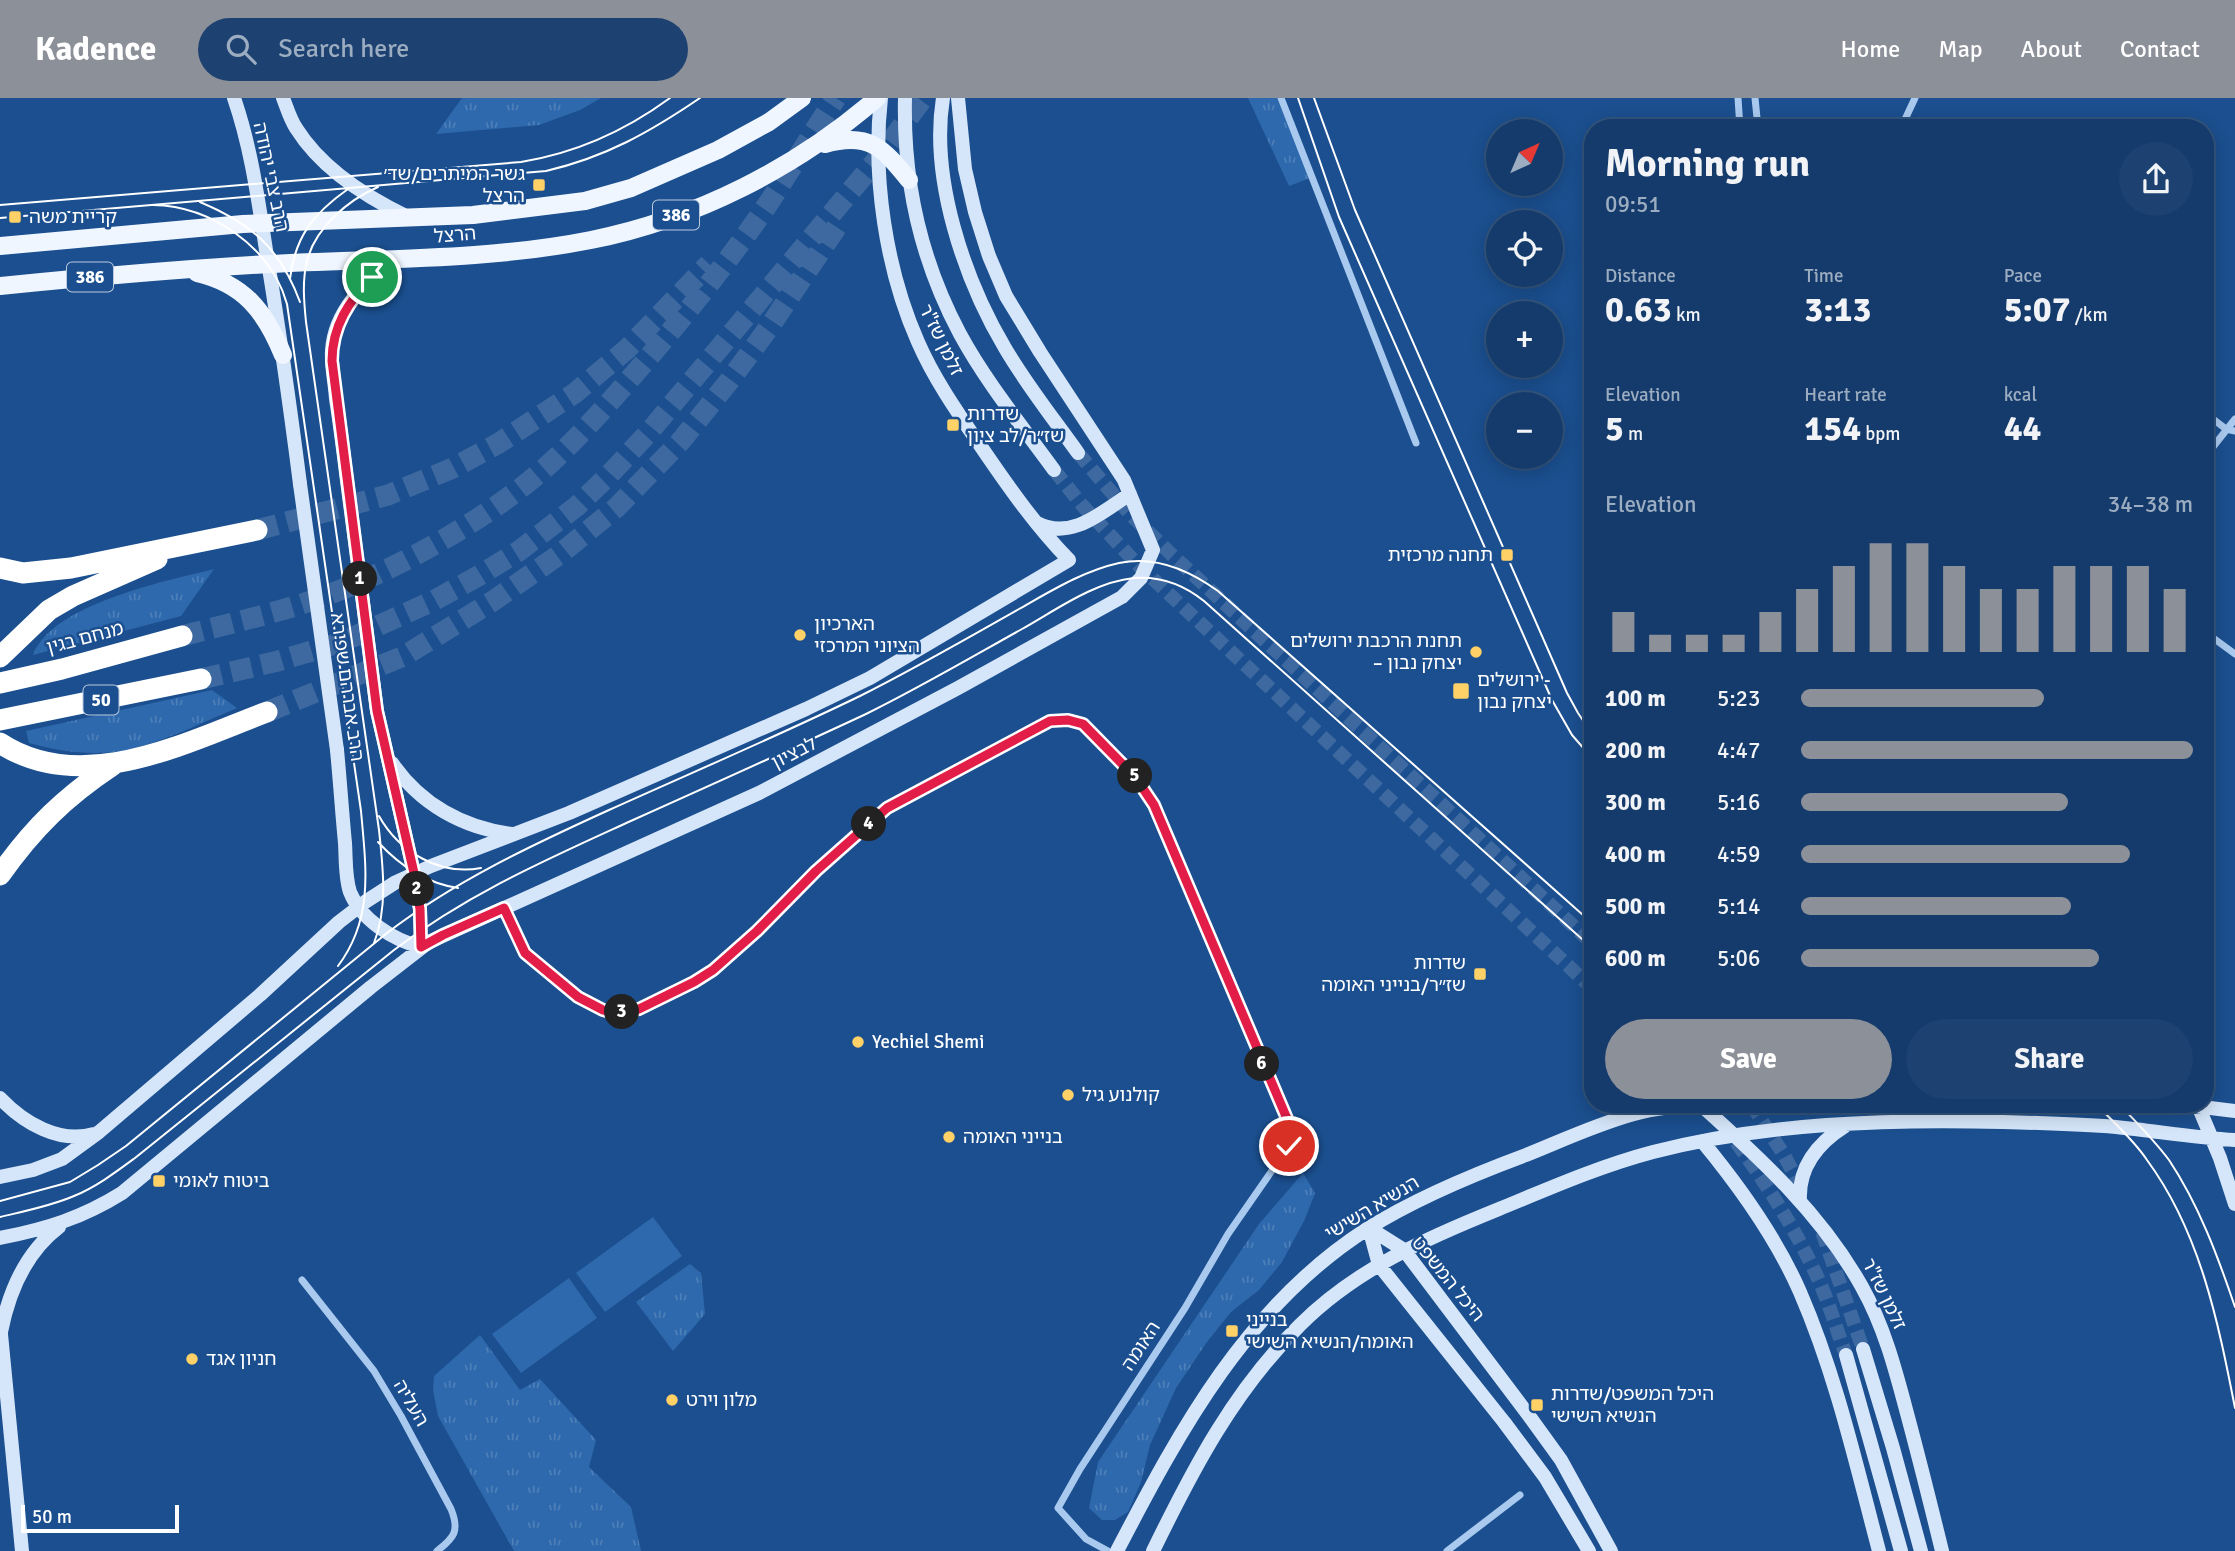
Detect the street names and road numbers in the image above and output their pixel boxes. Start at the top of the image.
street label: הרב צבי יהודה [248,120,294,234]
road number: 386 [653,201,699,230]
street label: הרצל [433,221,477,249]
road number: 386 [67,262,113,292]
street label: זלמן שז"ר [913,300,969,380]
street label: הרב אברהם שפירא [325,611,369,763]
street label: מנחם בגין [44,616,126,660]
road number: 50 [84,686,119,714]
street label: לבציון [767,731,821,775]
street label: הנשיא השישי [1321,1171,1423,1245]
street label: היכל המשפט [1406,1231,1490,1327]
street label: זלמן שז"ר [1856,1254,1912,1334]
street label: האומה [1116,1317,1166,1375]
street label: העליה [388,1375,434,1431]

